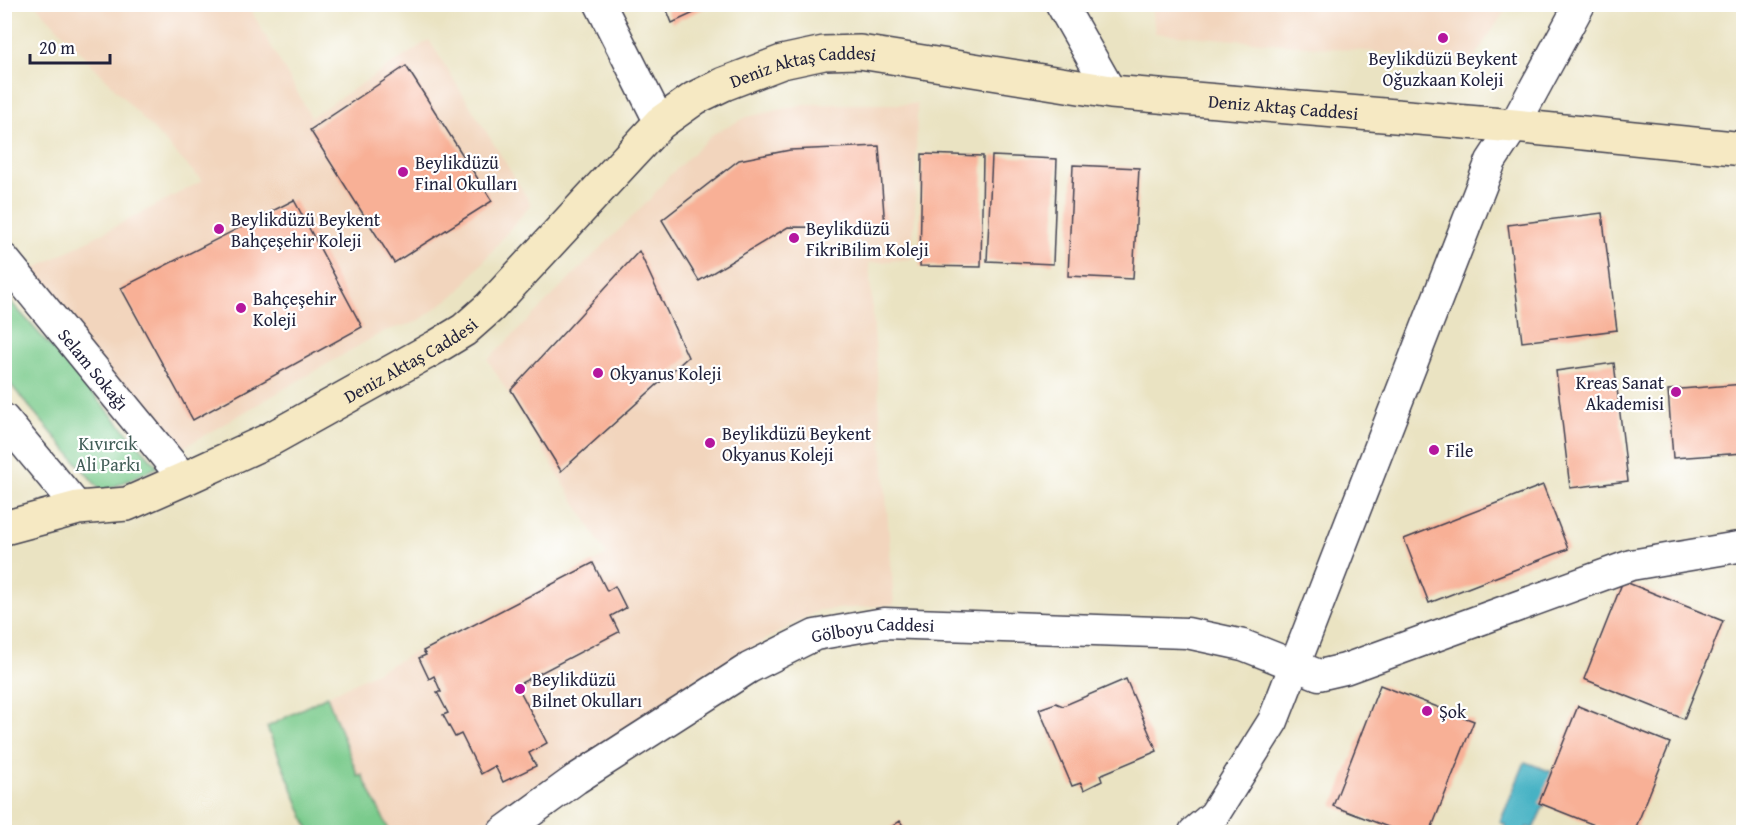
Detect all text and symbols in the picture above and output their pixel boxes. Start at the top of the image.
scale bar [30,27,110,65]
marker: Beylikdüzü Beykent Oğuzkaan Koleji [1436,31,1450,45]
text: 20 m [39,34,75,61]
street label: Deniz Aktaş Caddesi [726,38,878,94]
place label: Beylikdüzü Beykent Oğuzkaan Koleji [1368,45,1518,93]
street label: Deniz Aktaş Caddesi [1207,87,1360,126]
place label: Beylikdüzü Final Okulları [415,149,517,197]
marker: Beylikdüzü Final Okulları [396,165,410,179]
place label: Beylikdüzü Beykent Bahçeşehir Koleji [231,206,381,254]
place label: Beylikdüzü FikriBilim Koleji [806,215,929,263]
marker: Beylikdüzü Beykent Bahçeşehir Koleji [212,222,226,236]
marker: Beylikdüzü FikriBilim Koleji [787,231,801,245]
place label: Bahçeşehir Koleji [253,285,337,333]
marker: Bahçeşehir Koleji [234,301,248,315]
street label: Deniz Aktaş Caddesi [339,311,483,409]
street label: Selam Sokağı [52,322,136,416]
place label: Okyanus Koleji [610,360,721,387]
marker: Okyanus Koleji [591,366,605,380]
place label: Kreas Sanat Akademisi [1576,369,1665,417]
marker: Kreas Sanat Akademisi [1669,385,1683,399]
place label: Beylikdüzü Beykent Okyanus Koleji [722,420,872,468]
park label: Kıvırcık Ali Parkı [76,430,140,478]
marker: Beylikdüzü Beykent Okyanus Koleji [703,436,717,450]
place label: File [1446,437,1473,464]
marker: File [1427,443,1441,457]
street label: Gölboyu Caddesi [809,609,935,649]
place label: Beylikdüzü Bilnet Okulları [532,666,642,714]
marker: Beylikdüzü Bilnet Okulları [513,682,527,696]
place label: Şok [1439,698,1467,725]
marker: Şok [1420,704,1434,718]

